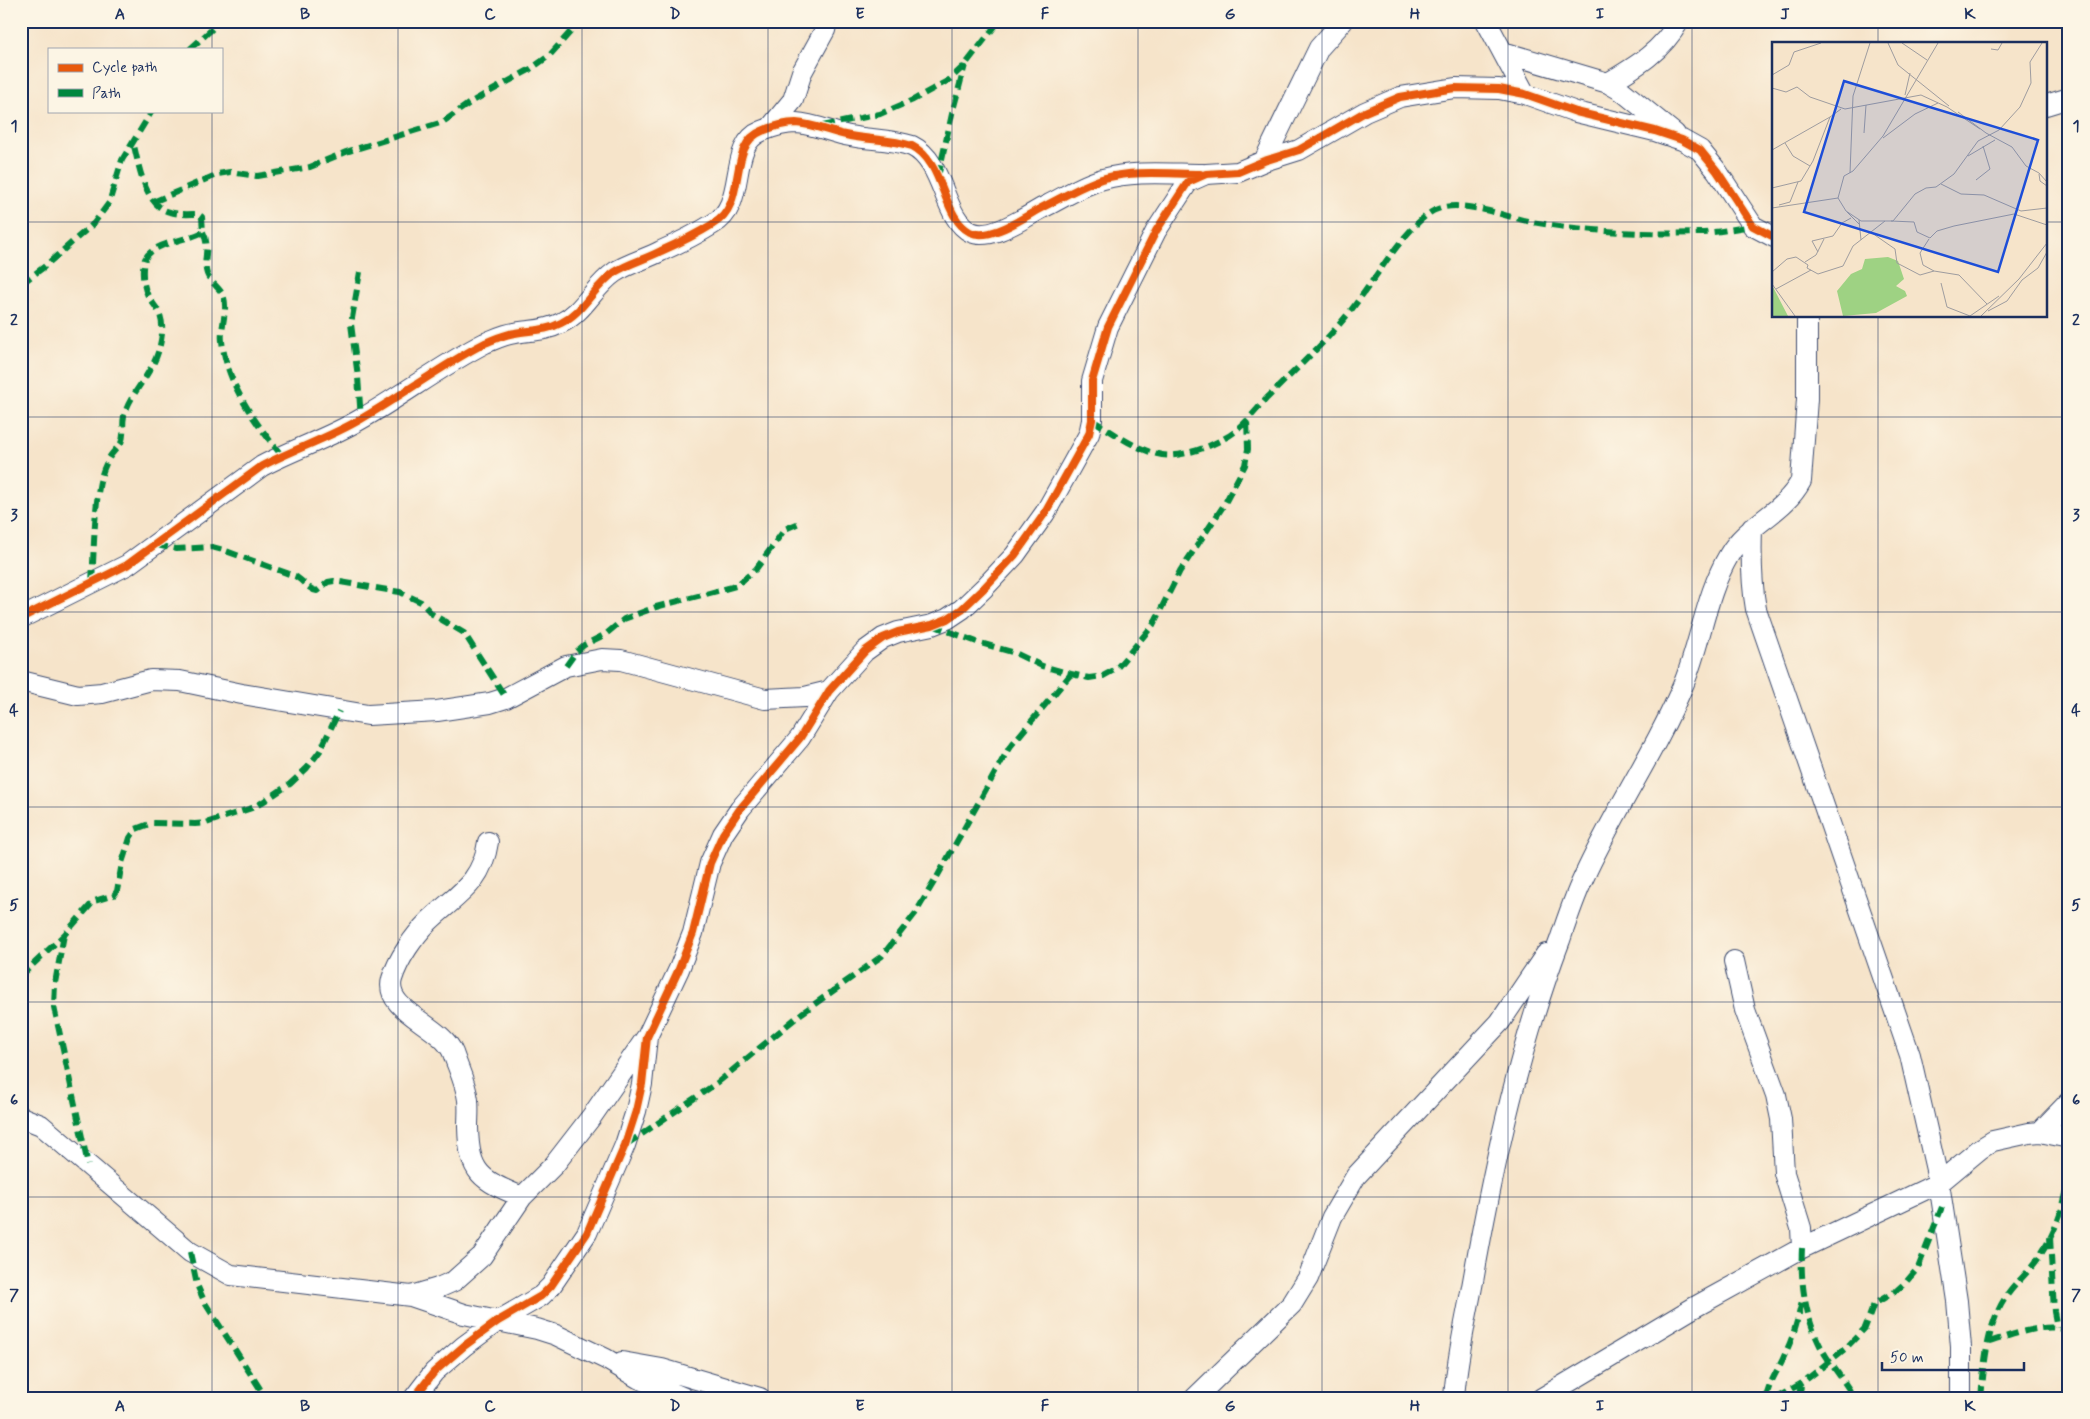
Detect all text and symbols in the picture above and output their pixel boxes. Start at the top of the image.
text: A [115,4,125,25]
text: B [300,4,310,25]
text: C [484,4,496,25]
text: D [669,4,681,25]
text: E [855,4,865,25]
text: F [1041,4,1050,25]
text: G [1225,4,1236,25]
text: H [1410,4,1421,25]
text: I [1596,4,1605,25]
text: J [1780,4,1790,25]
text: K [1964,4,1976,25]
inset map [1772,42,2048,318]
legend [48,48,222,112]
text: Cycle path [92,58,157,78]
text: Path [92,84,121,104]
text: 1 [10,116,18,137]
text: 1 [2072,116,2080,137]
text: 2 [10,310,18,331]
text: 2 [2072,310,2080,331]
text: 3 [10,505,18,526]
text: 3 [2072,505,2080,526]
text: 4 [9,700,19,721]
text: 4 [2071,700,2081,721]
text: 5 [9,895,19,916]
text: 5 [2071,895,2081,916]
text: 6 [10,1090,18,1111]
text: 6 [2072,1090,2080,1111]
text: 7 [9,1285,19,1306]
text: 7 [2071,1285,2081,1306]
scale bar [1882,1339,2025,1371]
text: 50 m [1890,1348,1924,1368]
text: A [115,1396,125,1417]
text: B [300,1396,310,1417]
text: C [484,1396,496,1417]
text: D [669,1396,681,1417]
text: E [855,1396,865,1417]
text: F [1041,1396,1050,1417]
text: G [1225,1396,1236,1417]
text: H [1410,1396,1421,1417]
text: I [1596,1396,1605,1417]
text: J [1780,1396,1790,1417]
text: K [1964,1396,1976,1417]

